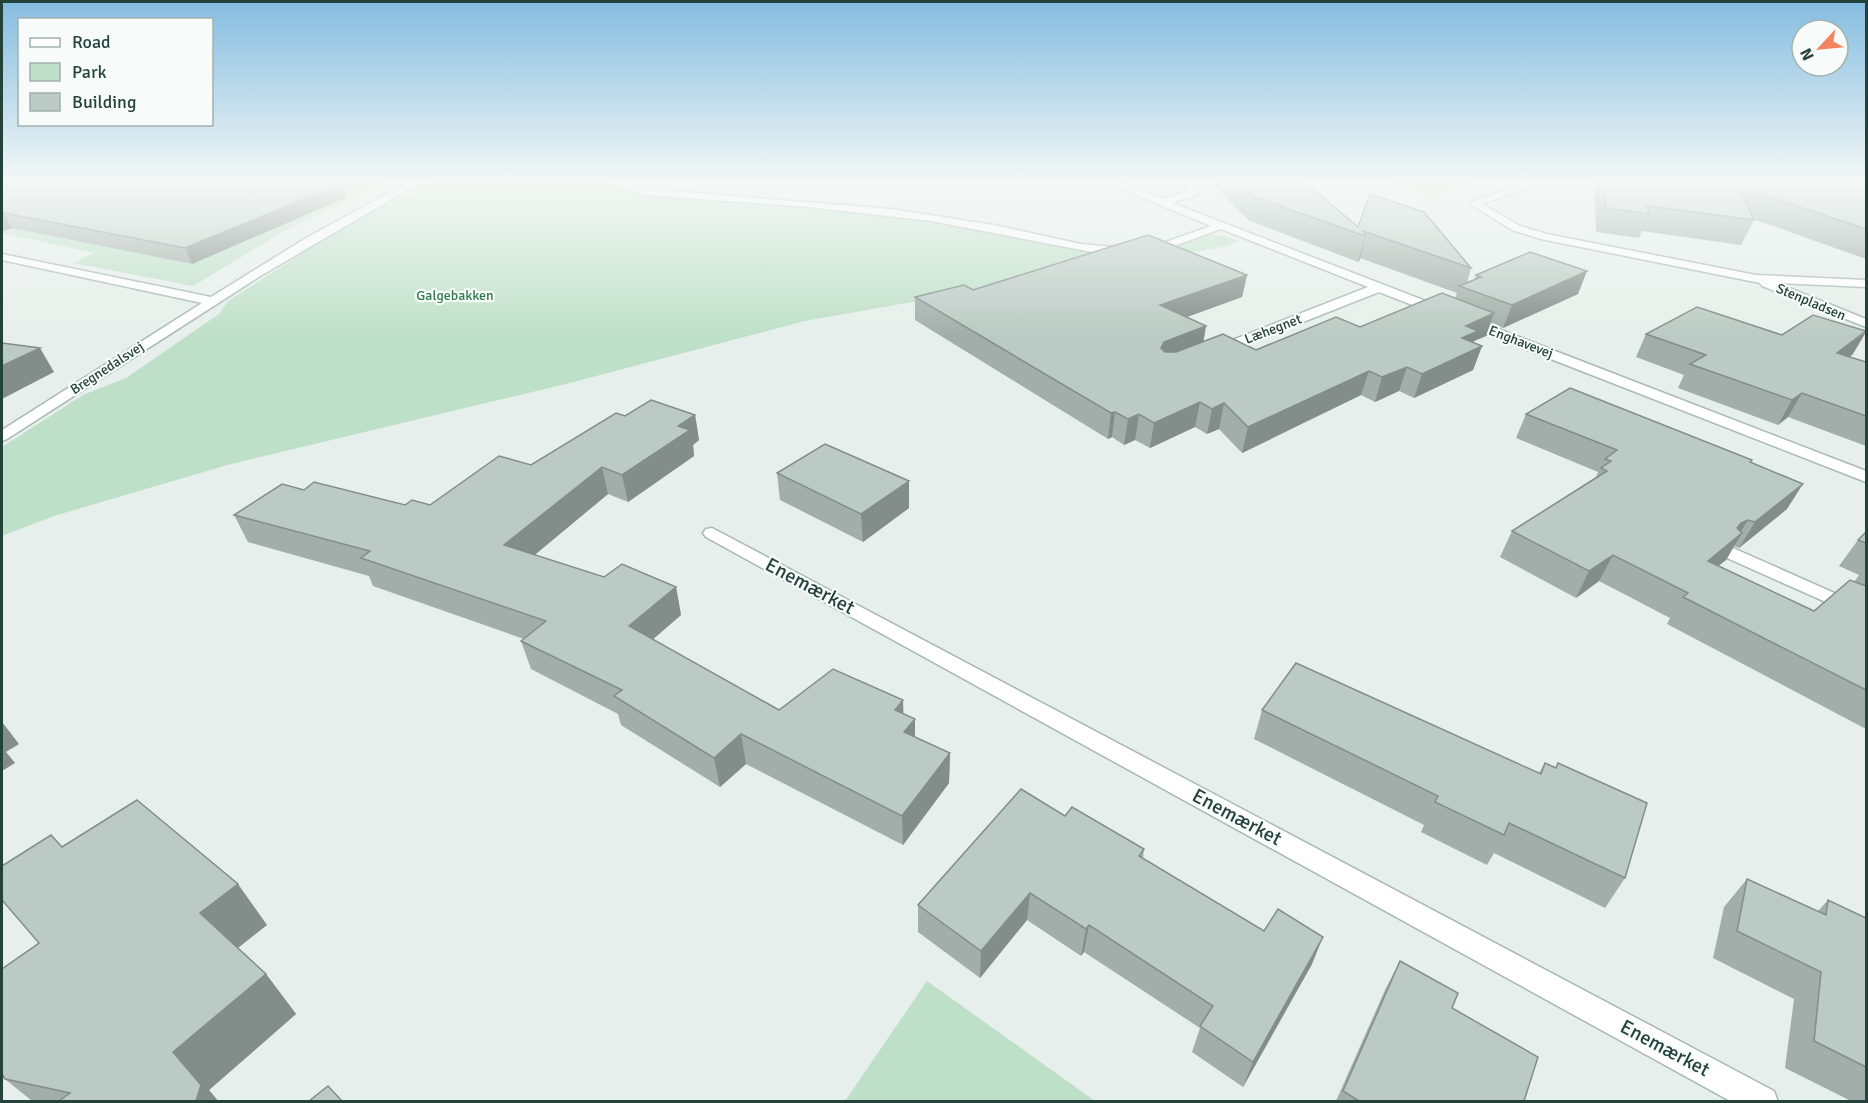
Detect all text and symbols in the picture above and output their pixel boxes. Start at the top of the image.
legend [18,18,213,126]
north arrow [1790,18,1850,78]
text: Road [72,31,111,53]
text: N [1796,45,1819,64]
text: Park [72,61,107,83]
text: Building [72,91,136,113]
street label: Stenpladsen [1774,280,1848,324]
park label: Galgebakken [416,287,494,304]
street label: Læhegnet [1242,310,1304,348]
street label: Enghavevej [1486,322,1556,362]
street label: Bregnedalsvej [67,338,147,398]
street label: Enemærket [761,552,859,620]
street label: Enemærket [1188,783,1286,851]
street label: Enemærket [1616,1014,1714,1082]

